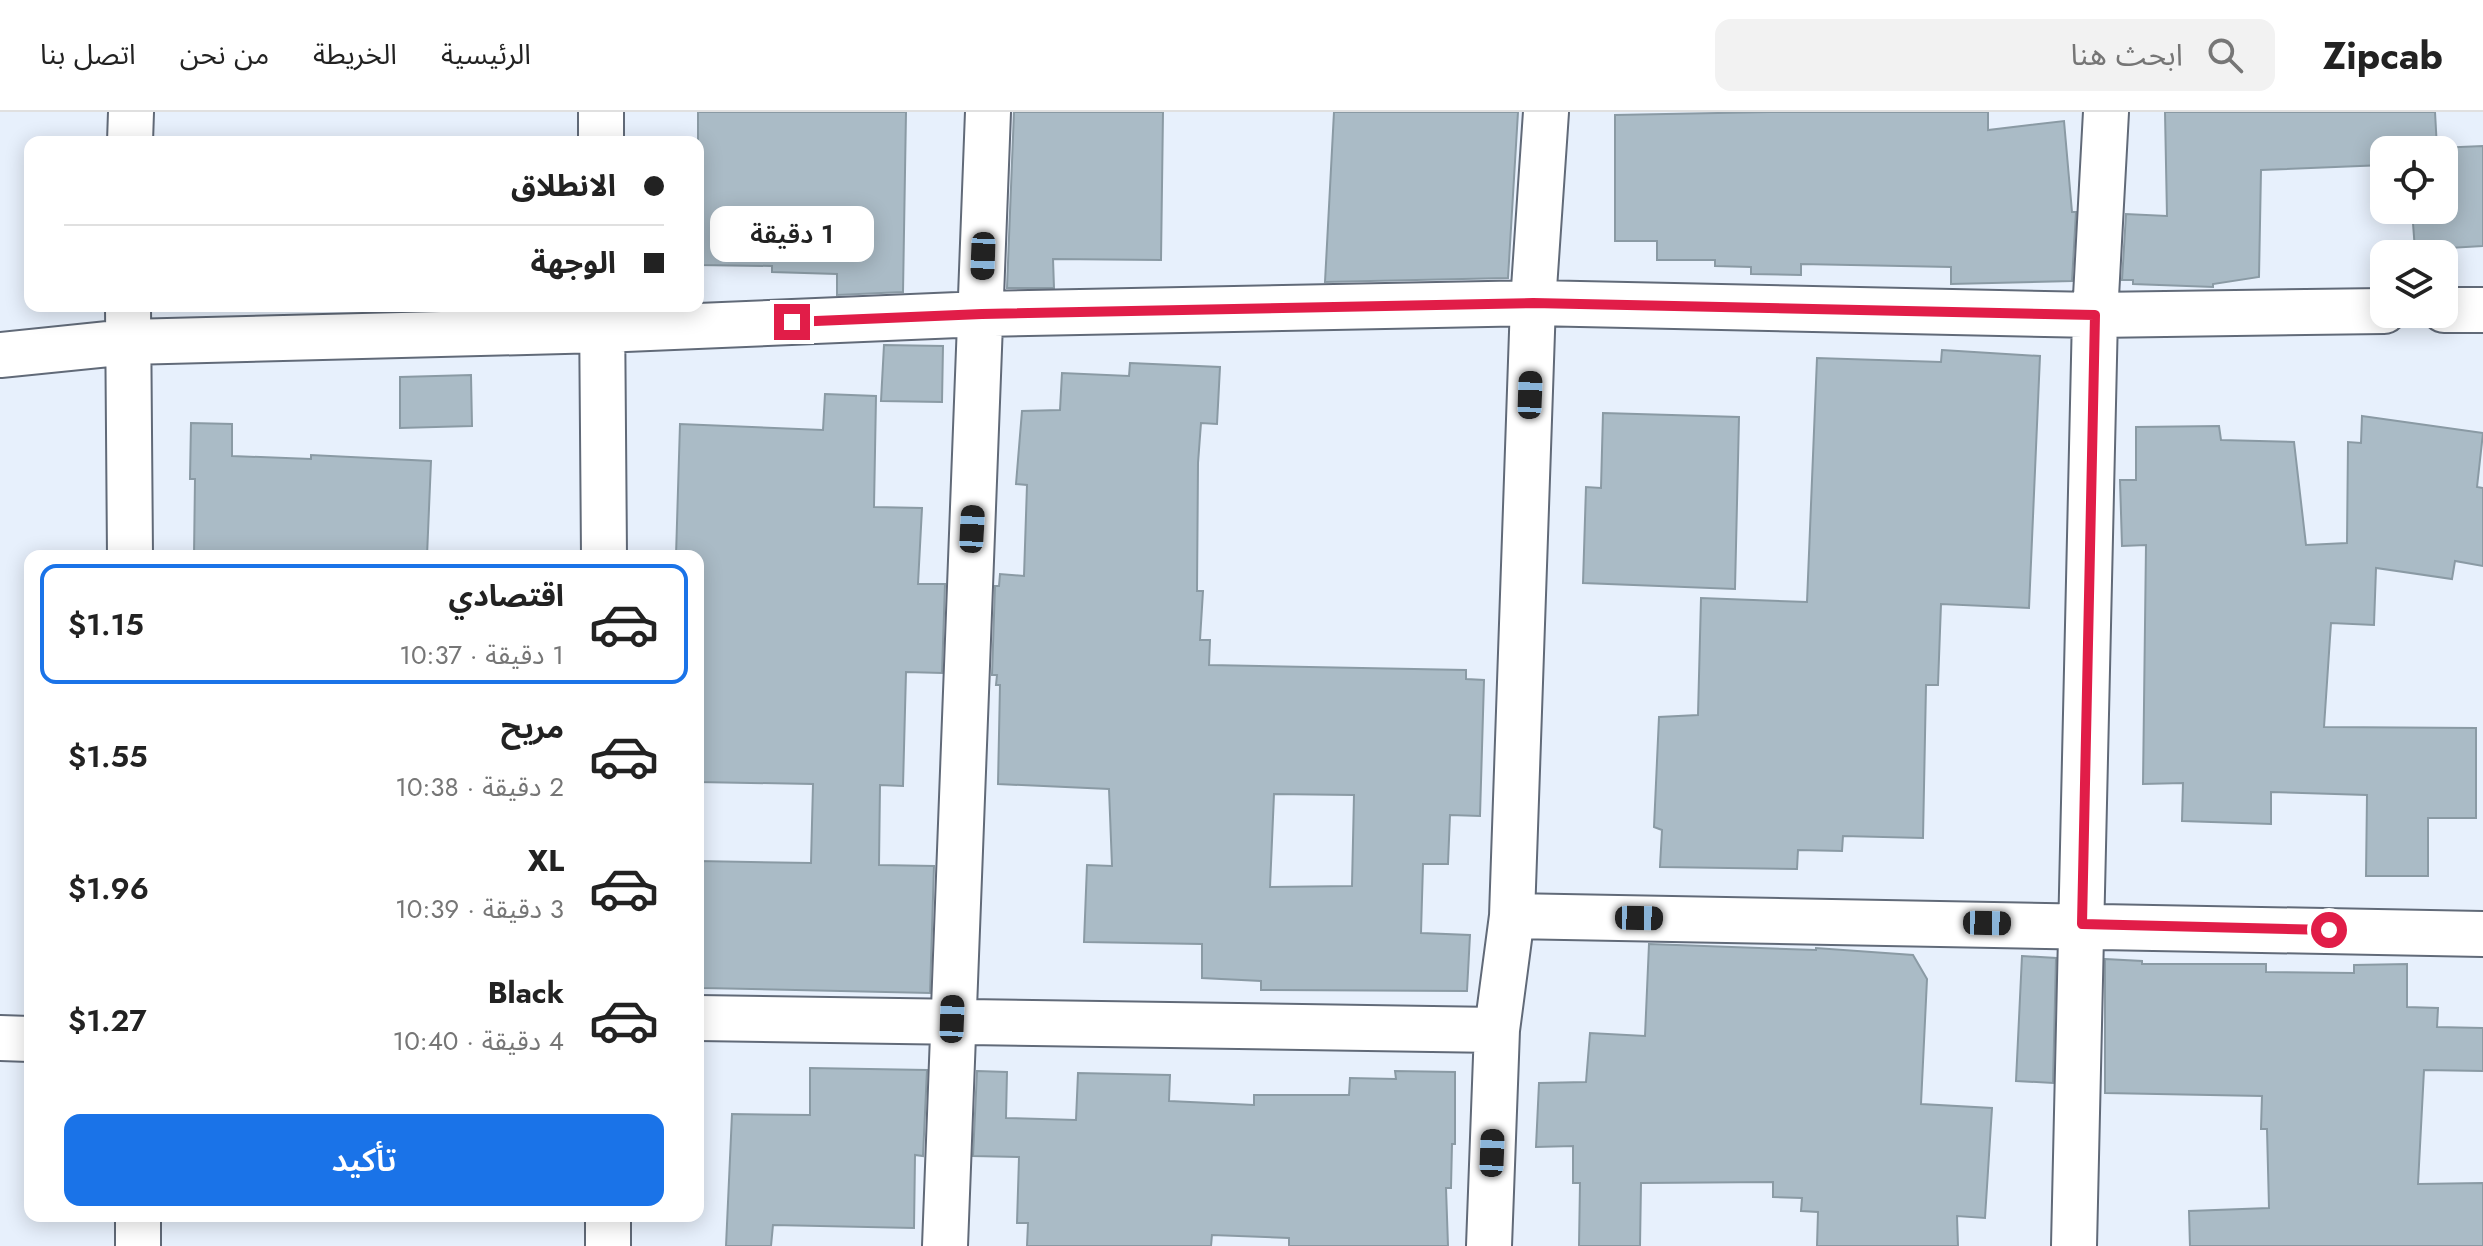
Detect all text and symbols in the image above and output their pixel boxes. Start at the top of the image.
search box [1715,19,2275,91]
text: Zipcab [2323,28,2443,83]
text: ابحث هنا [2070,33,2183,76]
icon: search [2203,33,2247,77]
text: اتصل بنا [40,34,136,75]
text: من نحن [180,34,269,75]
text: الخريطة [313,34,397,75]
text: الرئيسية [441,34,531,75]
map controls [2370,136,2458,328]
button: locate [2370,136,2458,224]
text: الانطلاق [511,164,616,207]
callout: 1 دقيقة [710,206,874,262]
text: 1 دقيقة [750,215,834,253]
car [970,232,996,280]
button: layers [2370,240,2458,328]
text: الوجهة [531,241,616,284]
route end [774,304,810,340]
car [1517,371,1543,419]
car [959,504,985,554]
text: اقتصادي [449,574,564,617]
icon: car [588,588,660,660]
text: $1.15 [68,603,144,646]
text: 1 دقيقة · 10:37 [399,636,564,674]
text: مريح [501,706,564,749]
icon: car [588,720,660,792]
text: $1.55 [68,735,148,778]
text: 2 دقيقة · 10:38 [395,768,564,806]
text: XL [528,839,564,882]
icon: car [588,852,660,924]
text: $1.96 [68,867,149,910]
text: 3 دقيقة · 10:39 [395,890,564,928]
car [1615,906,1663,930]
car [1963,911,2011,935]
route start [2311,912,2347,948]
text: Black [488,971,564,1014]
icon: car [588,984,660,1056]
car [939,995,965,1043]
text: $1.27 [68,999,147,1042]
text: 4 دقيقة · 10:40 [393,1022,564,1060]
button: تأكيد [64,1114,664,1206]
car [1479,1129,1505,1177]

